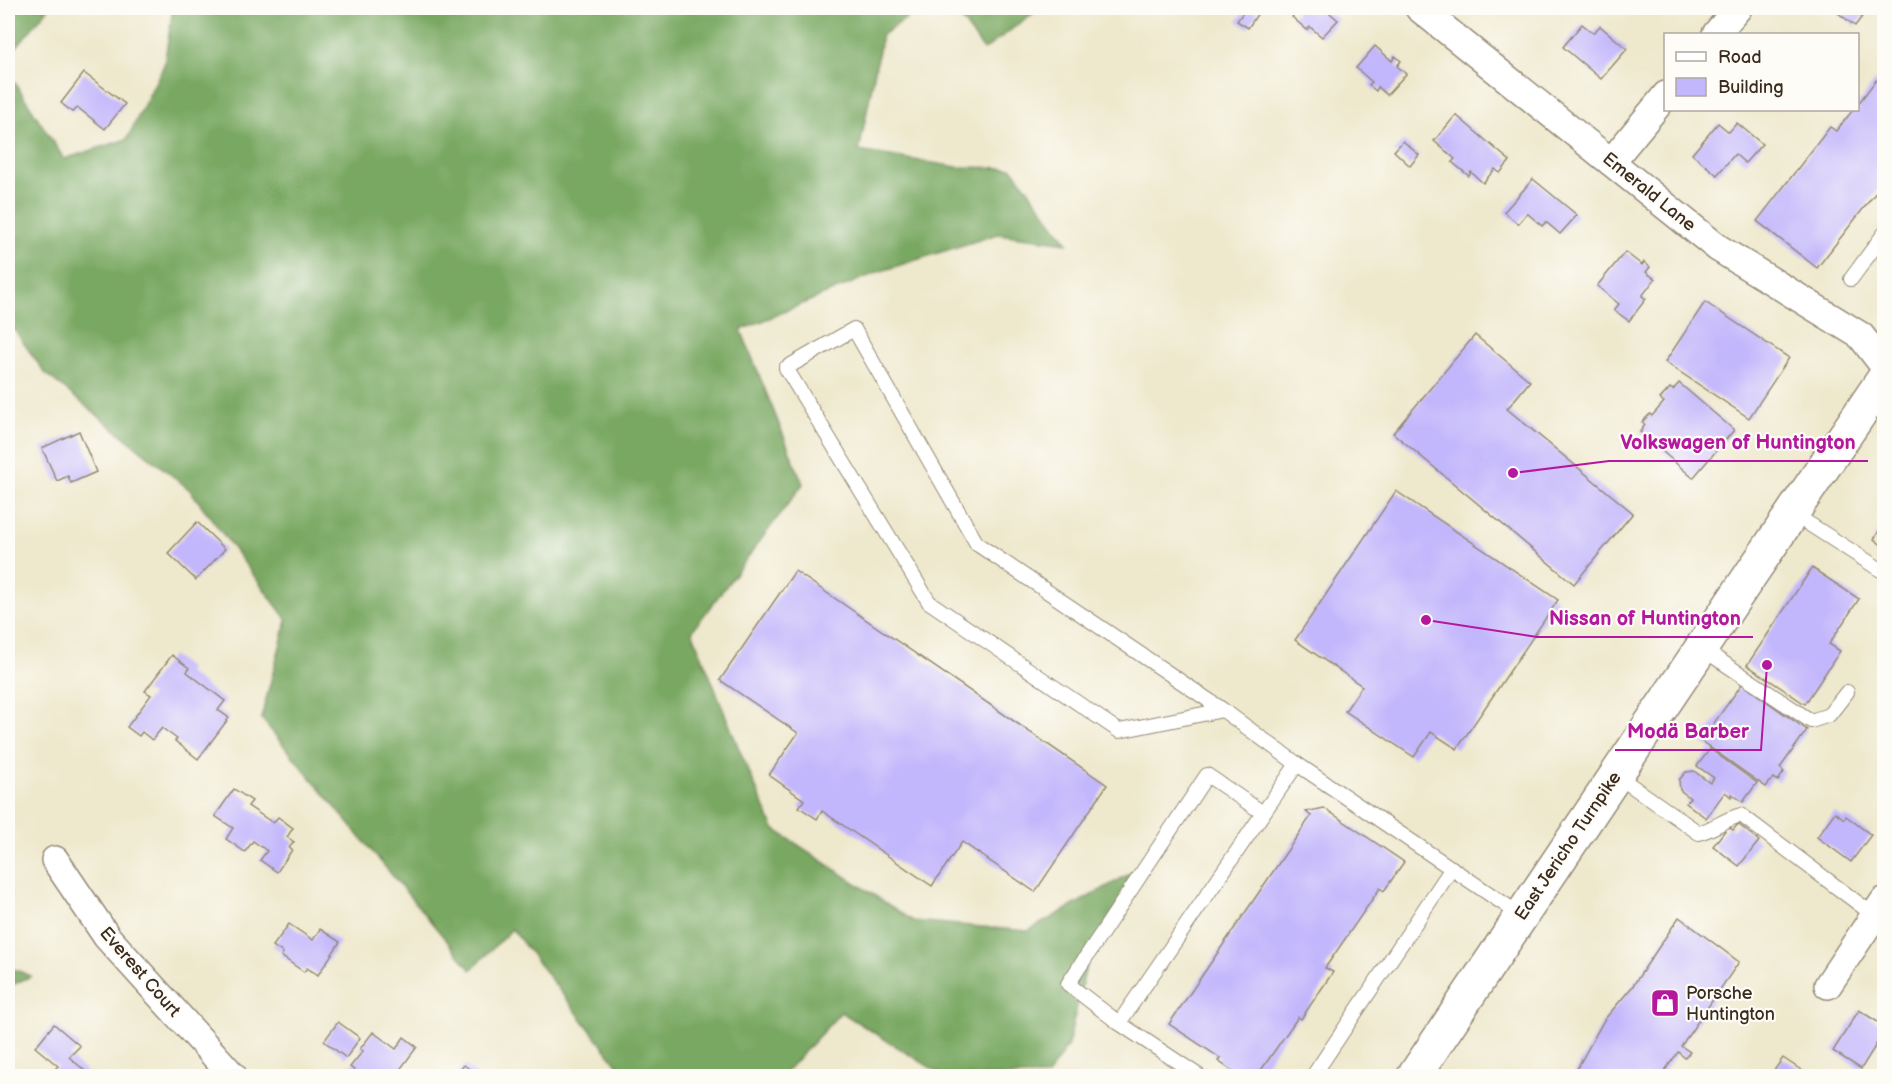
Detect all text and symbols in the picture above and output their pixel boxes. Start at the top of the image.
legend [1664,33,1859,111]
text: Road [1718,47,1762,68]
text: Building [1718,77,1784,98]
street label: Emerald Lane [1598,148,1700,236]
callout: Volkswagen of Huntington [1609,423,1868,461]
text: Volkswagen of Huntington [1620,431,1856,455]
callout: Nissan of Huntington [1537,599,1753,637]
text: Nissan of Huntington [1549,607,1741,631]
callout: Modä Barber [1615,712,1761,750]
text: Modä Barber [1627,720,1750,744]
street label: East Jericho Turnpike [1510,767,1626,924]
street label: Everest Court [95,923,185,1022]
place label: Porsche Huntington [1686,983,1775,1025]
shop icon: Porsche Huntington [1649,987,1681,1019]

